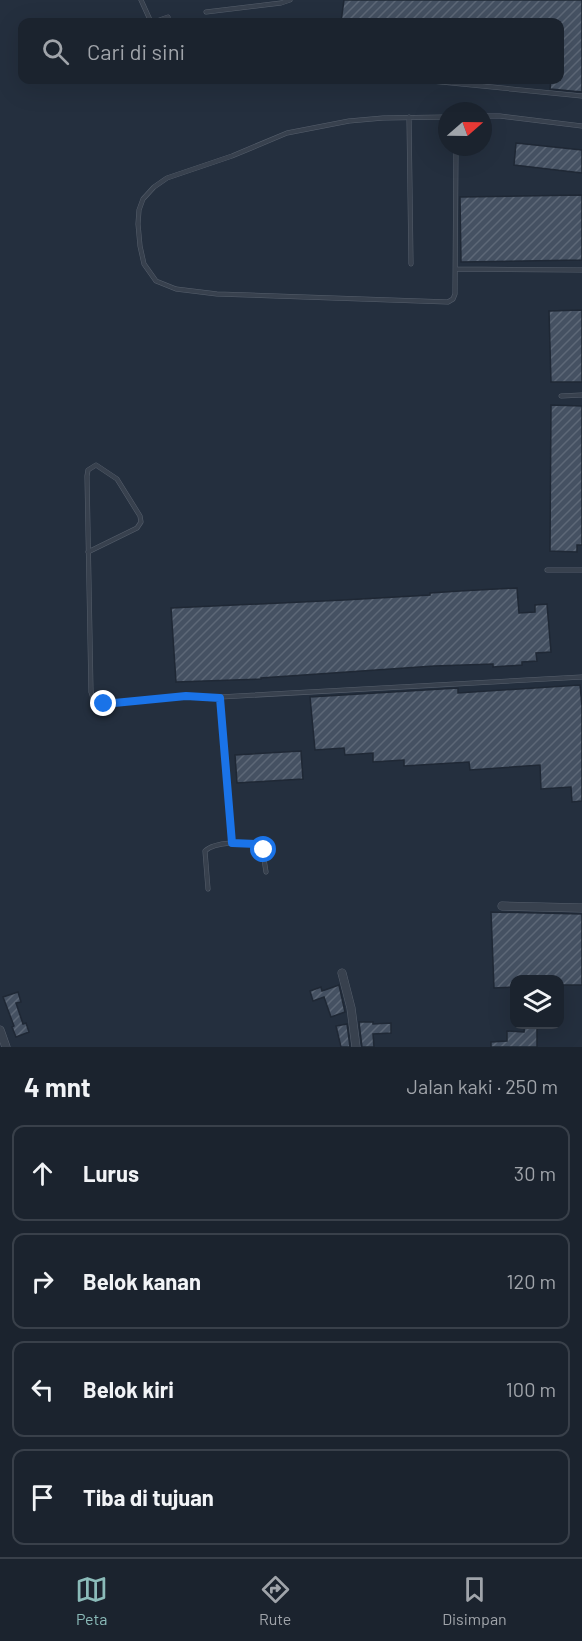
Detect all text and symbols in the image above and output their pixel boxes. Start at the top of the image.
search box [18,18,564,84]
icon: search [39,35,72,68]
text: Cari di sini [87,38,185,64]
north arrow [438,102,492,156]
route end [90,690,116,716]
route start [250,836,276,862]
map controls [510,975,564,1029]
button: layers [510,975,564,1029]
text: 4 mnt [24,1071,91,1102]
text: Jalan kaki · 250 m [406,1074,558,1098]
icon: ahead [26,1157,59,1190]
text: Lurus [83,1160,139,1186]
text: 30 m [514,1161,556,1185]
icon: right [26,1265,59,1298]
text: Belok kanan [83,1268,201,1294]
text: 120 m [506,1269,556,1293]
icon: left [26,1373,59,1406]
text: Belok kiri [83,1376,174,1402]
text: 100 m [506,1377,556,1401]
icon: arrive [26,1481,59,1514]
text: Tiba di tujuan [83,1484,214,1510]
tab: Peta [75,1573,108,1628]
tab: Rute [259,1573,292,1628]
tab: Disimpan [442,1573,507,1628]

